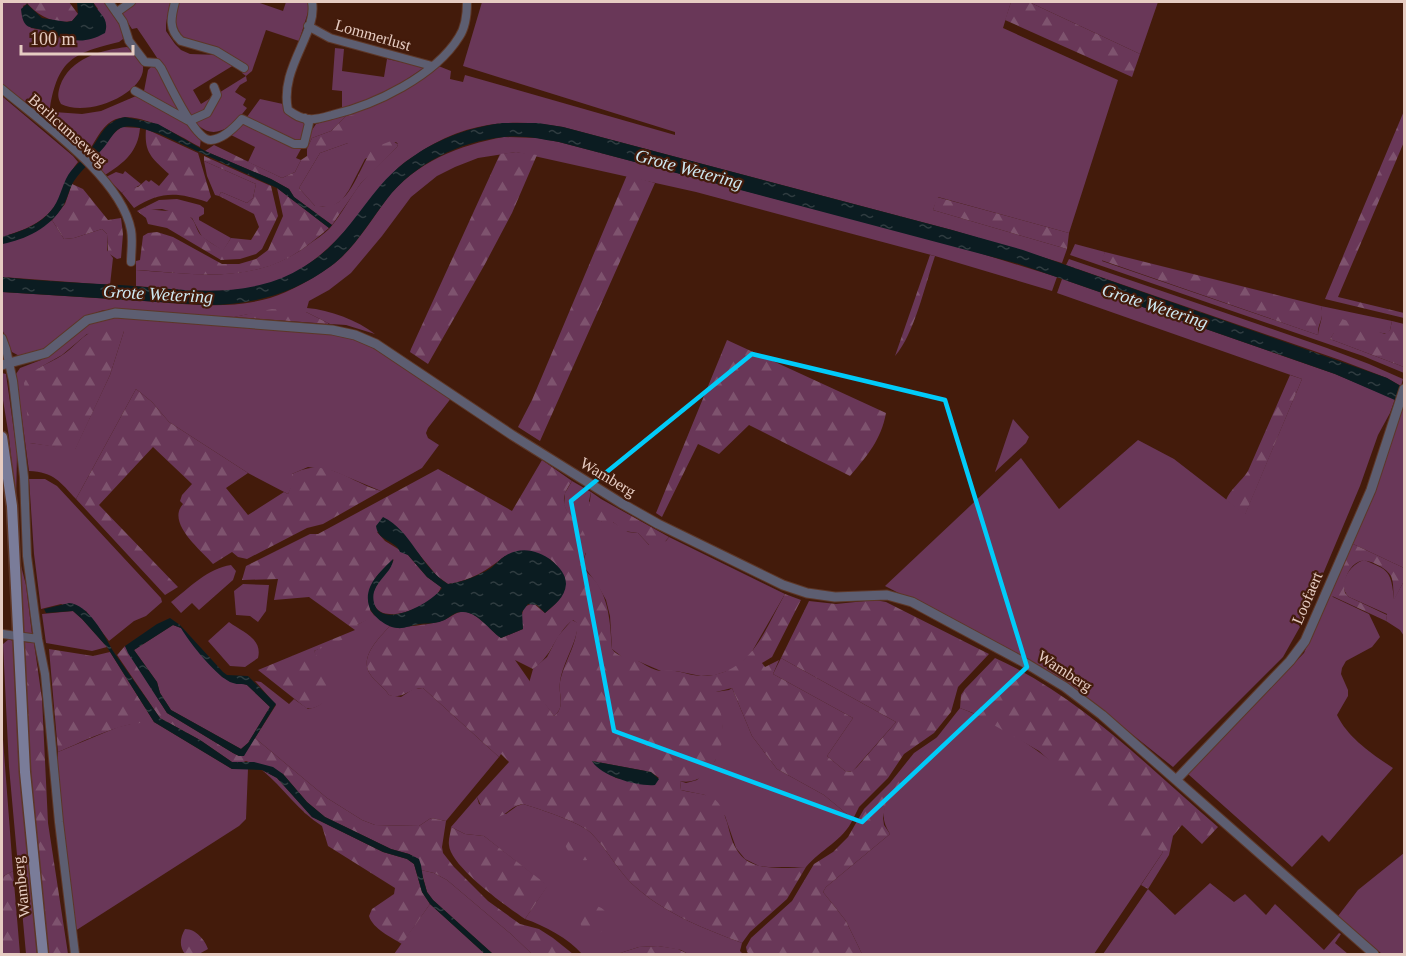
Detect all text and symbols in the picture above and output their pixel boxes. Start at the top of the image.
street label: Lommerlust [333,16,413,54]
scale bar [21,18,134,56]
text: 100 m [30,29,76,49]
street label: Berlicumseweg [25,90,111,170]
water label: Grote Wetering [633,145,745,193]
water label: Grote Wetering [1100,279,1210,333]
water label: Grote Wetering [102,281,214,307]
street label: Wamberg [577,454,639,501]
street label: Loofaert [1288,569,1326,627]
street label: Wamberg [1034,647,1095,696]
street label: Wamberg [9,855,34,918]

